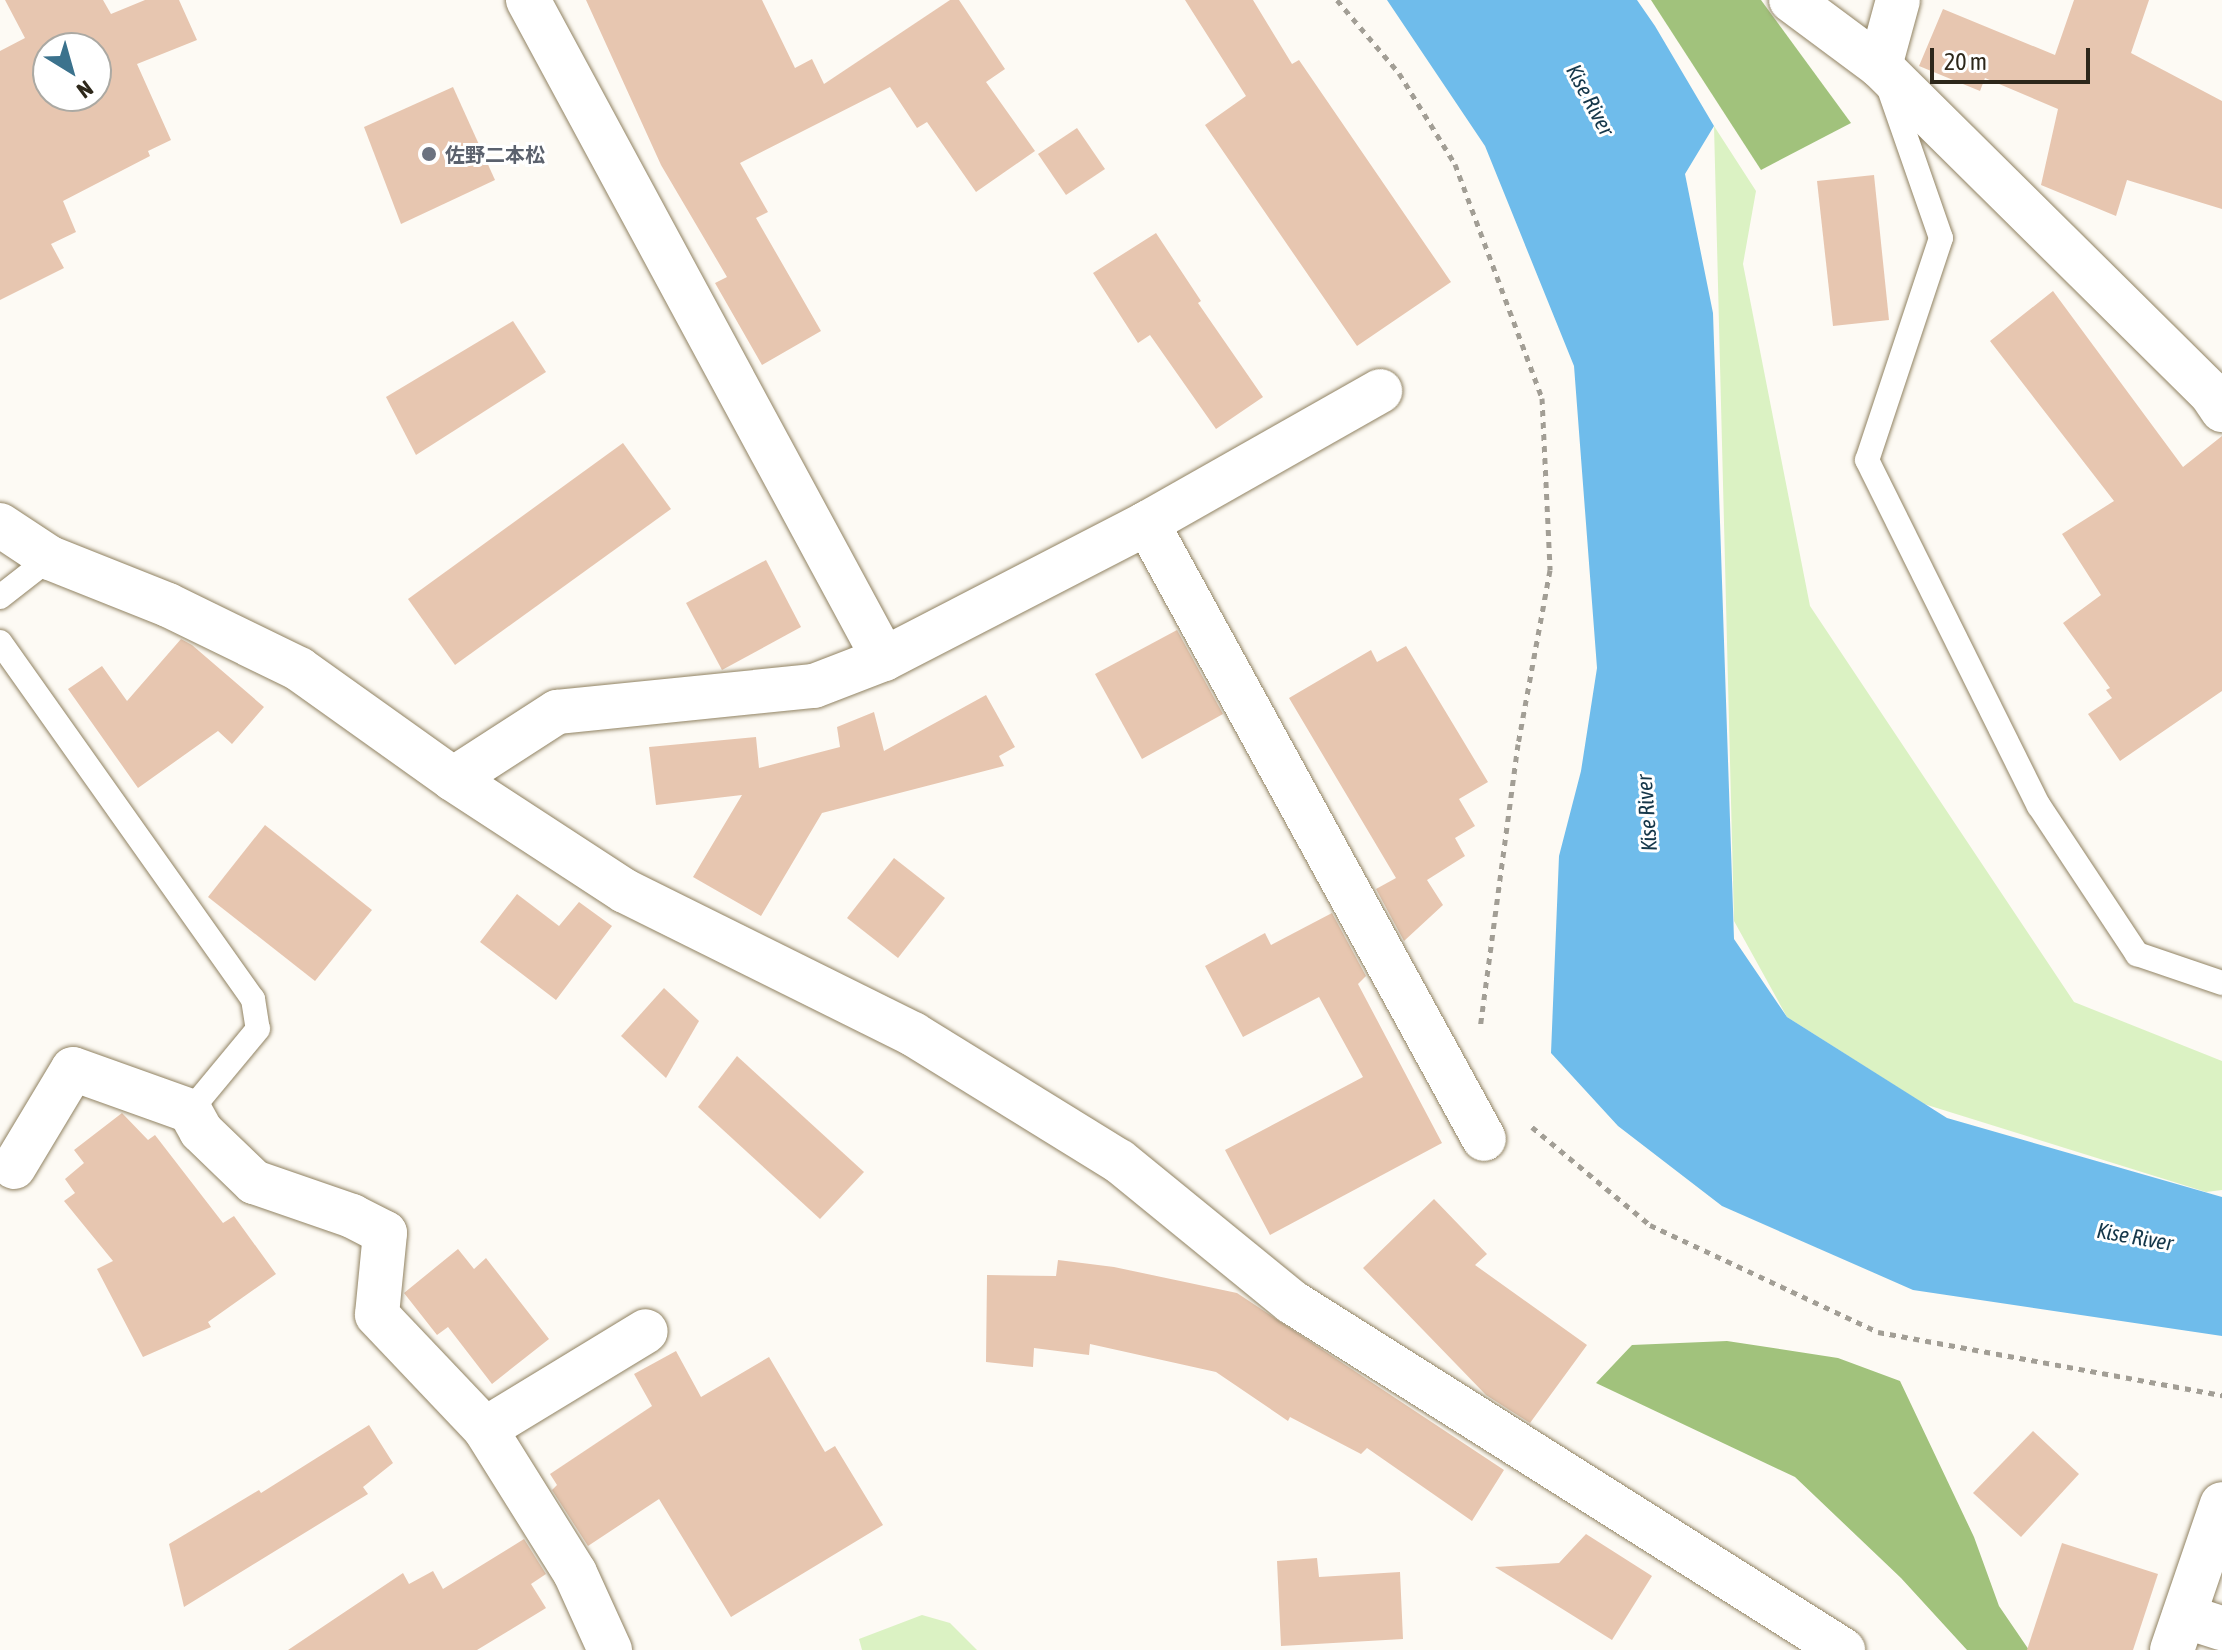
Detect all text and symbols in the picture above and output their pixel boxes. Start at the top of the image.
north arrow [32,32,112,112]
scale bar [1934,32,2094,82]
text: 20 m [1944,48,1987,75]
water label: Kise River [1560,60,1620,140]
text: N [72,75,98,104]
place label: 佐野二本松 [445,142,545,166]
marker: 佐野二本松 [420,145,438,163]
water label: Kise River [1631,774,1663,852]
water label: Kise River [2095,1217,2175,1257]

